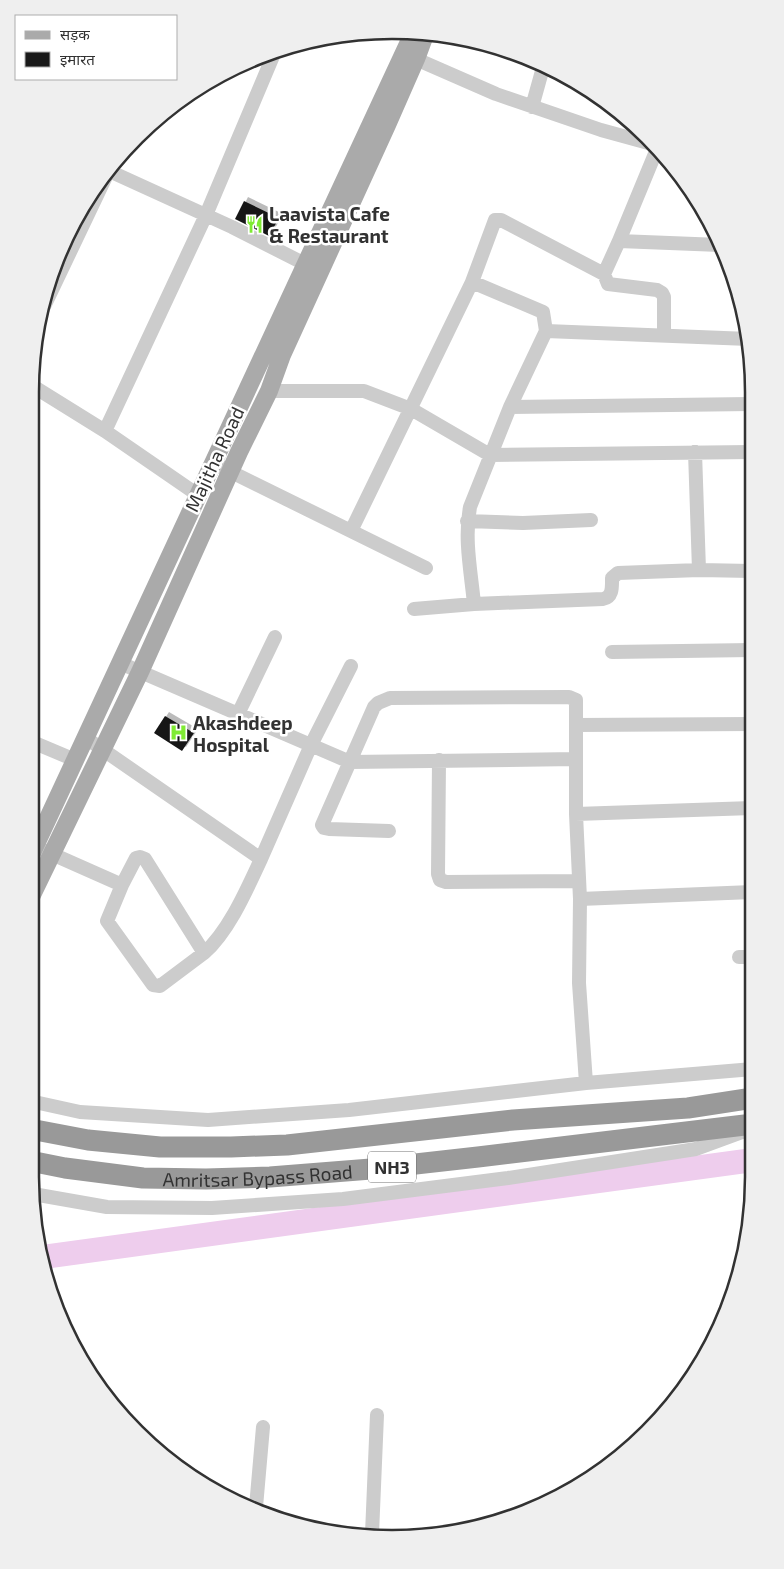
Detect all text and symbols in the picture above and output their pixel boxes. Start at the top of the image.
legend [15,15,178,80]
text: सड़क [60,25,90,43]
text: इमारत [60,50,95,68]
place label: Laavista Cafe & Restaurant [269,202,390,247]
restaurant icon: Laavista Cafe & Restaurant [245,214,265,234]
street label: Majitha Road [180,403,248,515]
place label: Akashdeep Hospital [193,711,293,756]
hospital icon: Akashdeep Hospital [169,723,189,743]
road number: NH3 [368,1152,416,1182]
street label: Amritsar Bypass Road [162,1159,353,1191]

